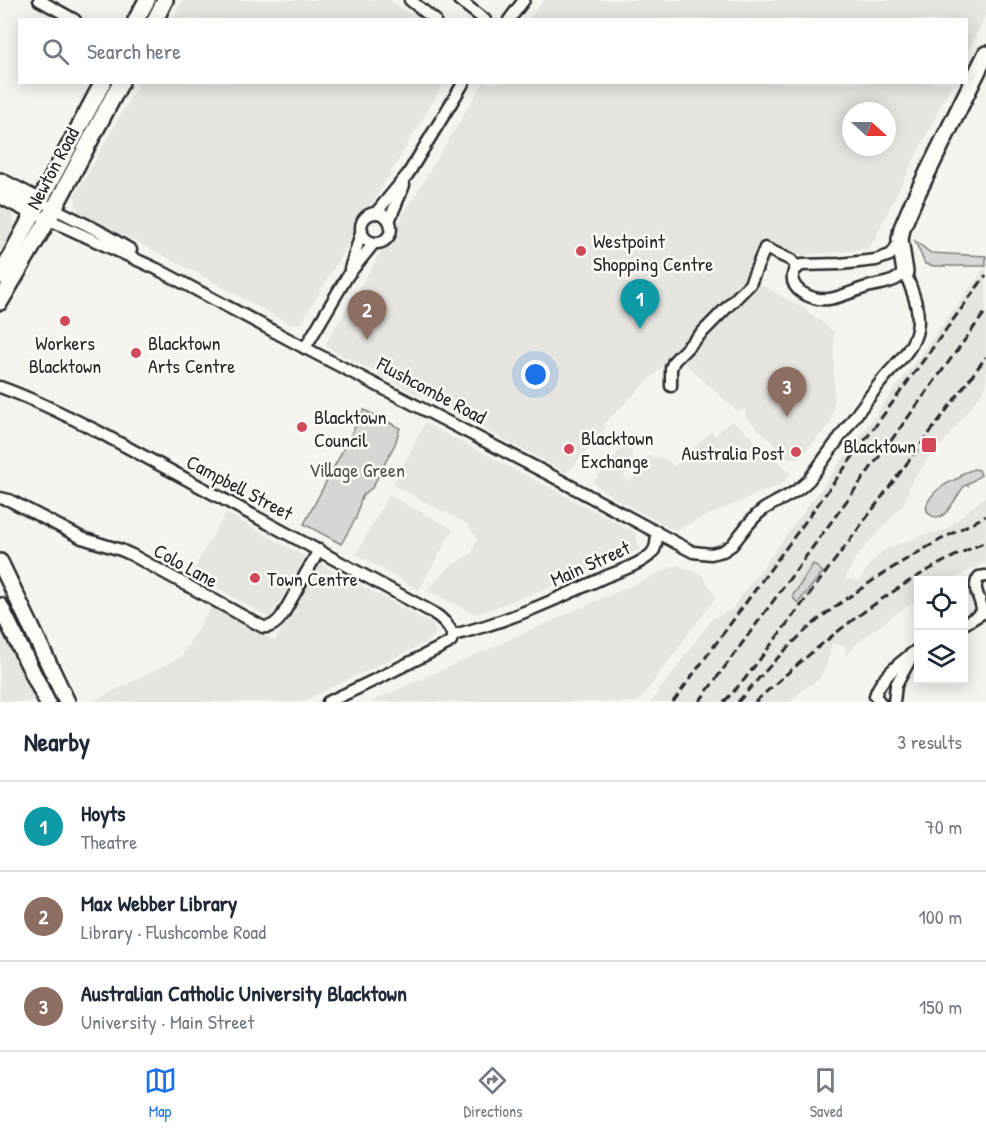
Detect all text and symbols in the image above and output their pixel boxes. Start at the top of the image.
search box [18,18,968,84]
icon: search [39,35,72,68]
text: Search here [87,36,181,66]
north arrow [842,102,896,156]
street label: Newton Road [19,122,85,214]
place label: Westpoint Shopping Centre [593,227,713,277]
marker: Westpoint Shopping Centre [574,244,588,258]
pin: 1 [620,280,660,329]
pin: 2 [348,290,386,340]
marker: Workers Blacktown [58,314,72,328]
place label: Workers Blacktown [29,329,101,379]
place label: Blacktown Arts Centre [148,329,235,379]
marker: Blacktown Arts Centre [129,346,143,360]
street label: Flushcombe Road [372,349,491,430]
your location [521,360,550,389]
pin: 3 [768,368,806,417]
place label: Blacktown Council [314,403,387,453]
marker: Blacktown Council [295,420,309,434]
place label: Blacktown Exchange [581,424,654,474]
place label: Blacktown [843,432,916,459]
marker: Blacktown [920,436,938,454]
place label: Australia Post [682,439,785,466]
marker: Blacktown Exchange [562,442,576,456]
marker: Australia Post [789,445,803,459]
street label: Campbell Street [182,448,299,527]
park label: Village Green [309,456,405,483]
street label: Main Street [546,533,635,593]
street label: Colo Lane [149,536,223,594]
place label: Town Centre [267,565,358,592]
marker: Town Centre [248,571,262,585]
map controls [914,576,968,684]
button: locate [914,576,968,630]
button: layers [914,630,968,684]
text: Nearby [24,724,90,759]
text: 3 results [897,728,962,755]
text: Hoyts [81,798,126,828]
text: 1 [40,813,47,840]
text: 70 m [925,813,962,840]
text: Theatre [81,828,137,855]
text: Max Webber Library [81,888,237,918]
text: 2 [39,903,48,930]
text: 100 m [919,903,962,930]
text: Library · Flushcombe Road [81,918,266,945]
text: Australian Catholic University Blacktown [81,978,407,1008]
text: 3 [39,993,48,1020]
text: 150 m [919,993,962,1020]
text: University · Main Street [81,1008,254,1035]
tab: Map [144,1064,177,1122]
tab: Directions [464,1064,522,1122]
tab: Saved [809,1064,842,1122]

